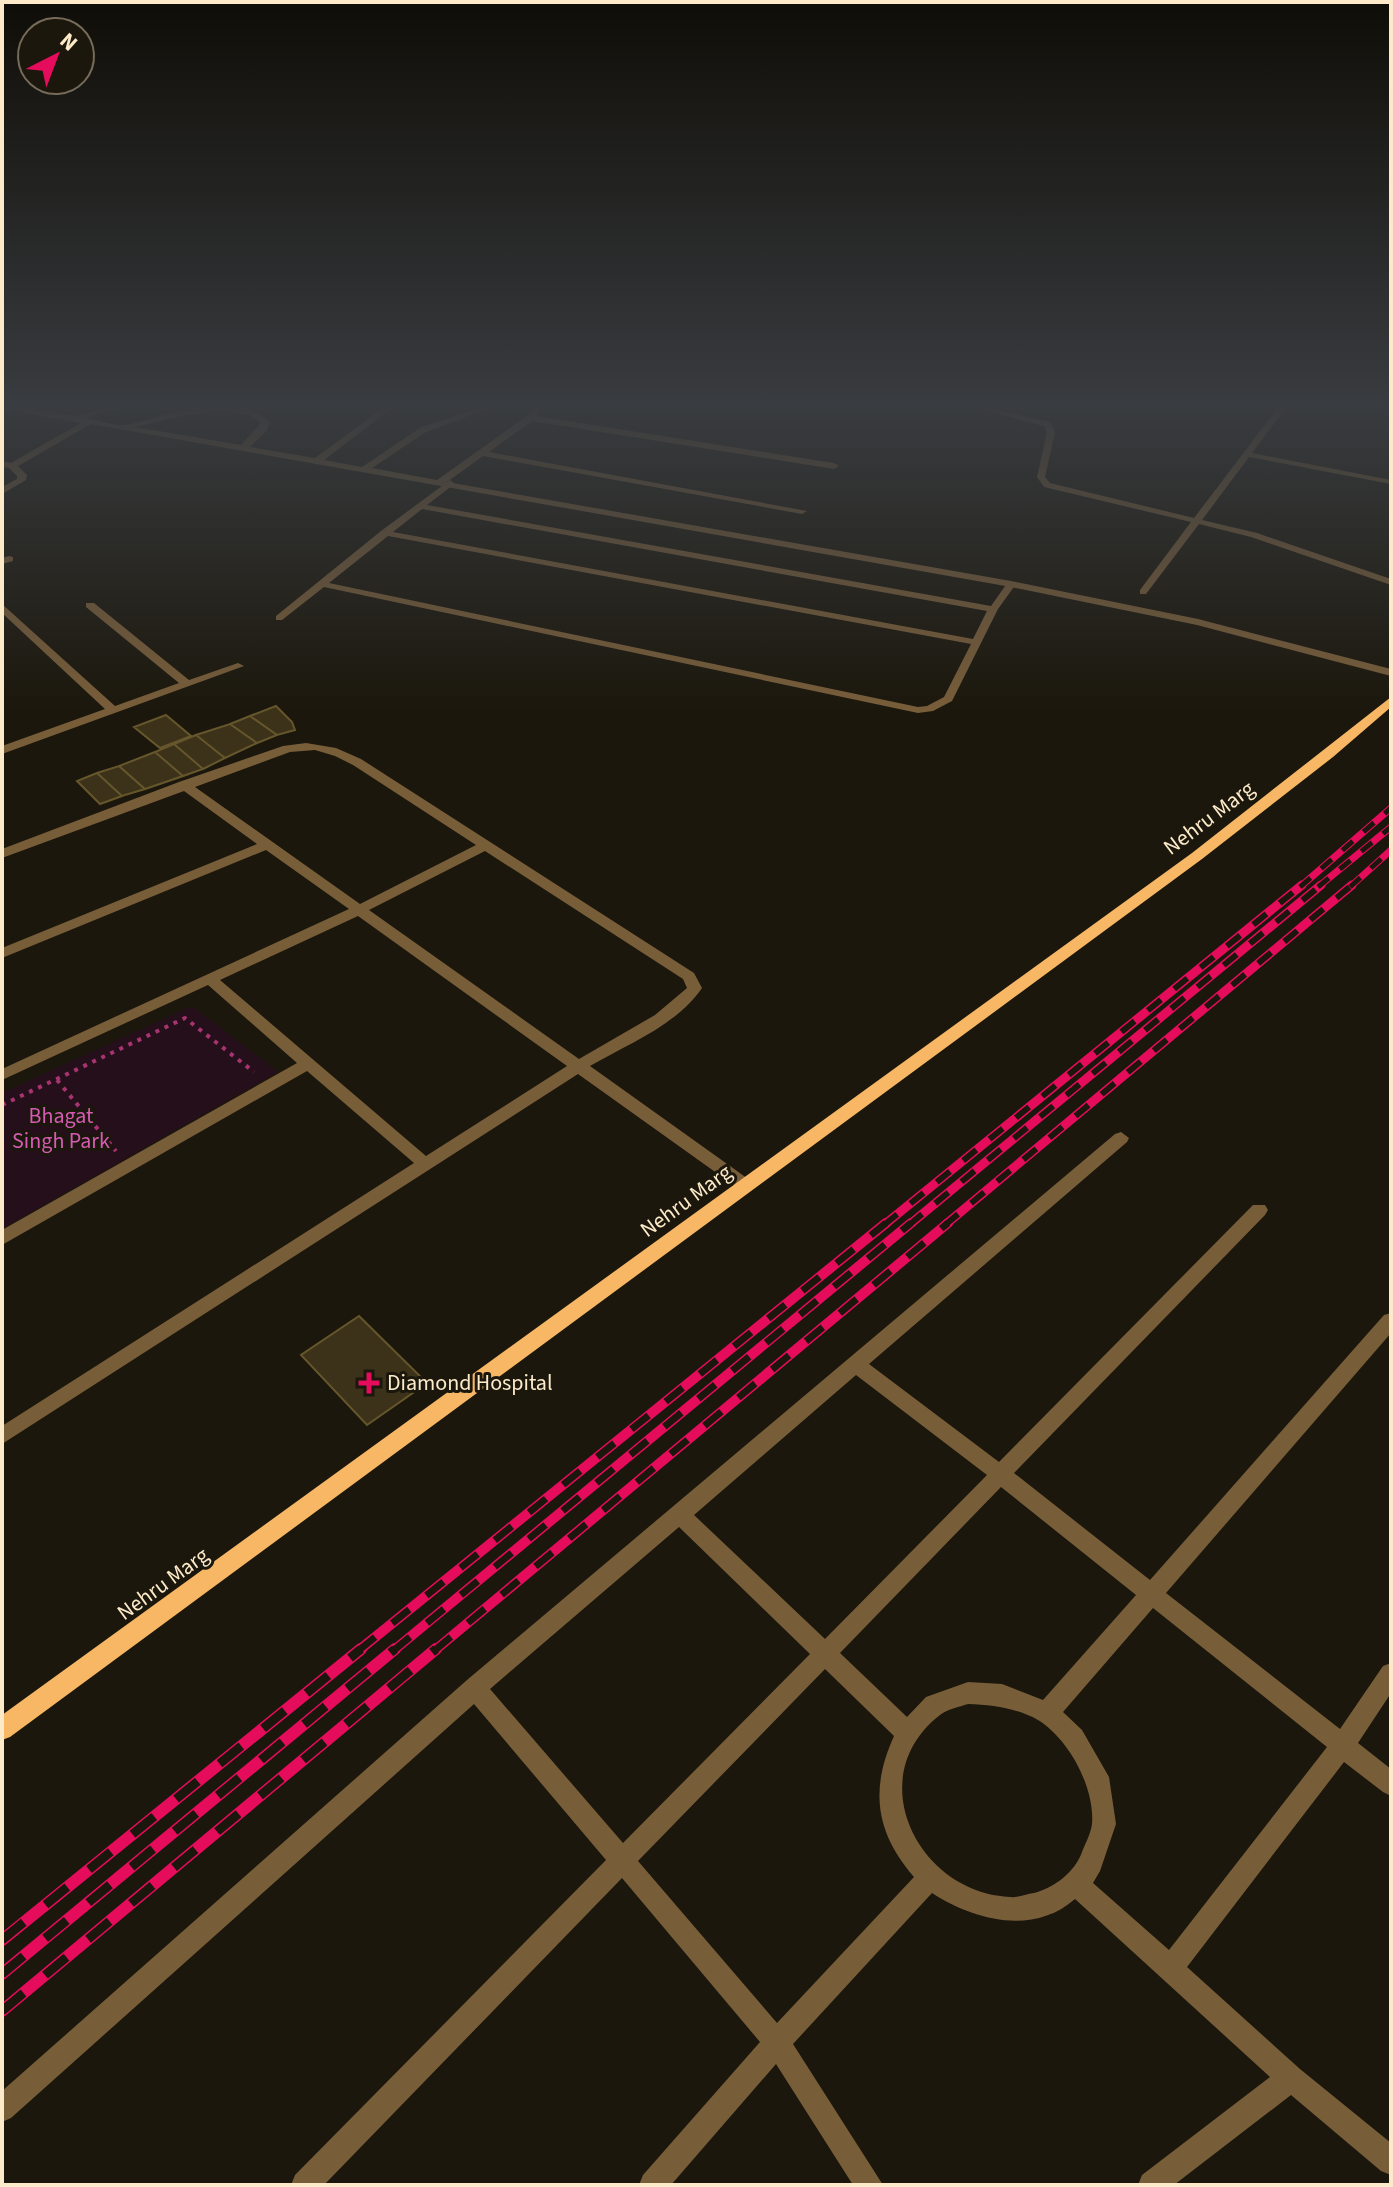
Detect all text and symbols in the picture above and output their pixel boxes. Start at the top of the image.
north arrow [16,16,96,96]
text: N [53,25,85,59]
street label: Nehru Marg [1157,773,1261,863]
park label: Bhagat Singh Park [12,1100,110,1157]
street label: Nehru Marg [633,1157,739,1245]
place label: Diamond Hospital [387,1367,553,1399]
marker: Diamond Hospital [358,1372,380,1394]
street label: Nehru Marg [110,1540,216,1628]

